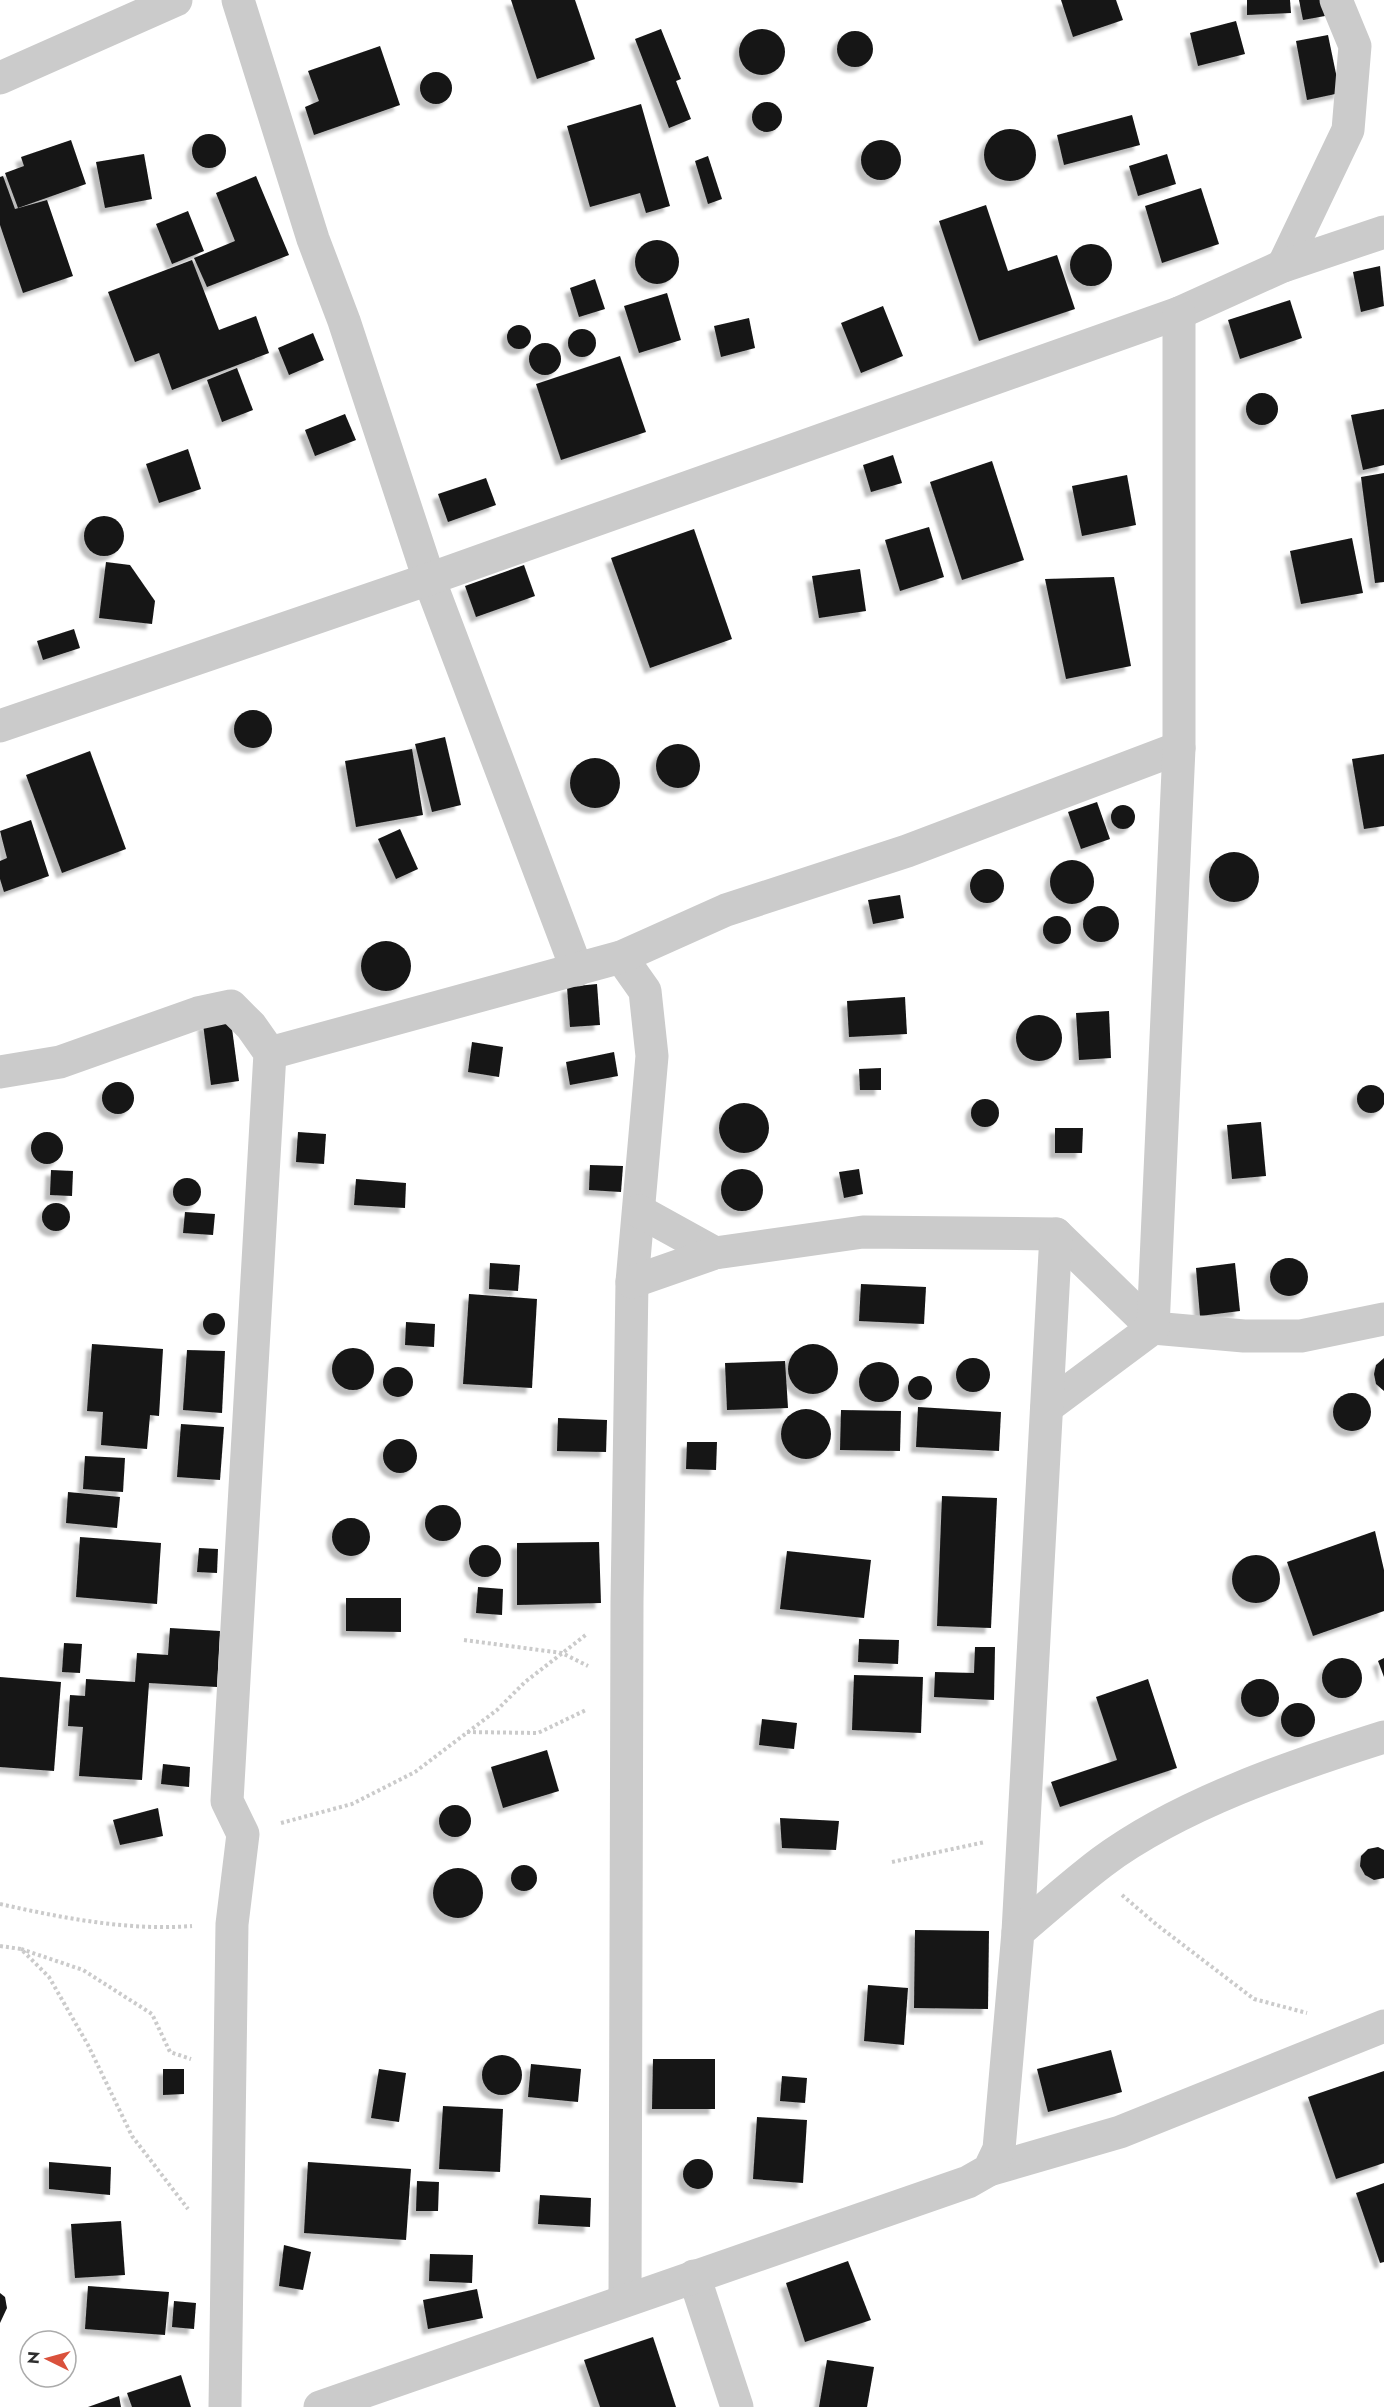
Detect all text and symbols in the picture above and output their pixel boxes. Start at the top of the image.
north arrow [18,2329,78,2389]
text: N [22,2350,46,2365]

